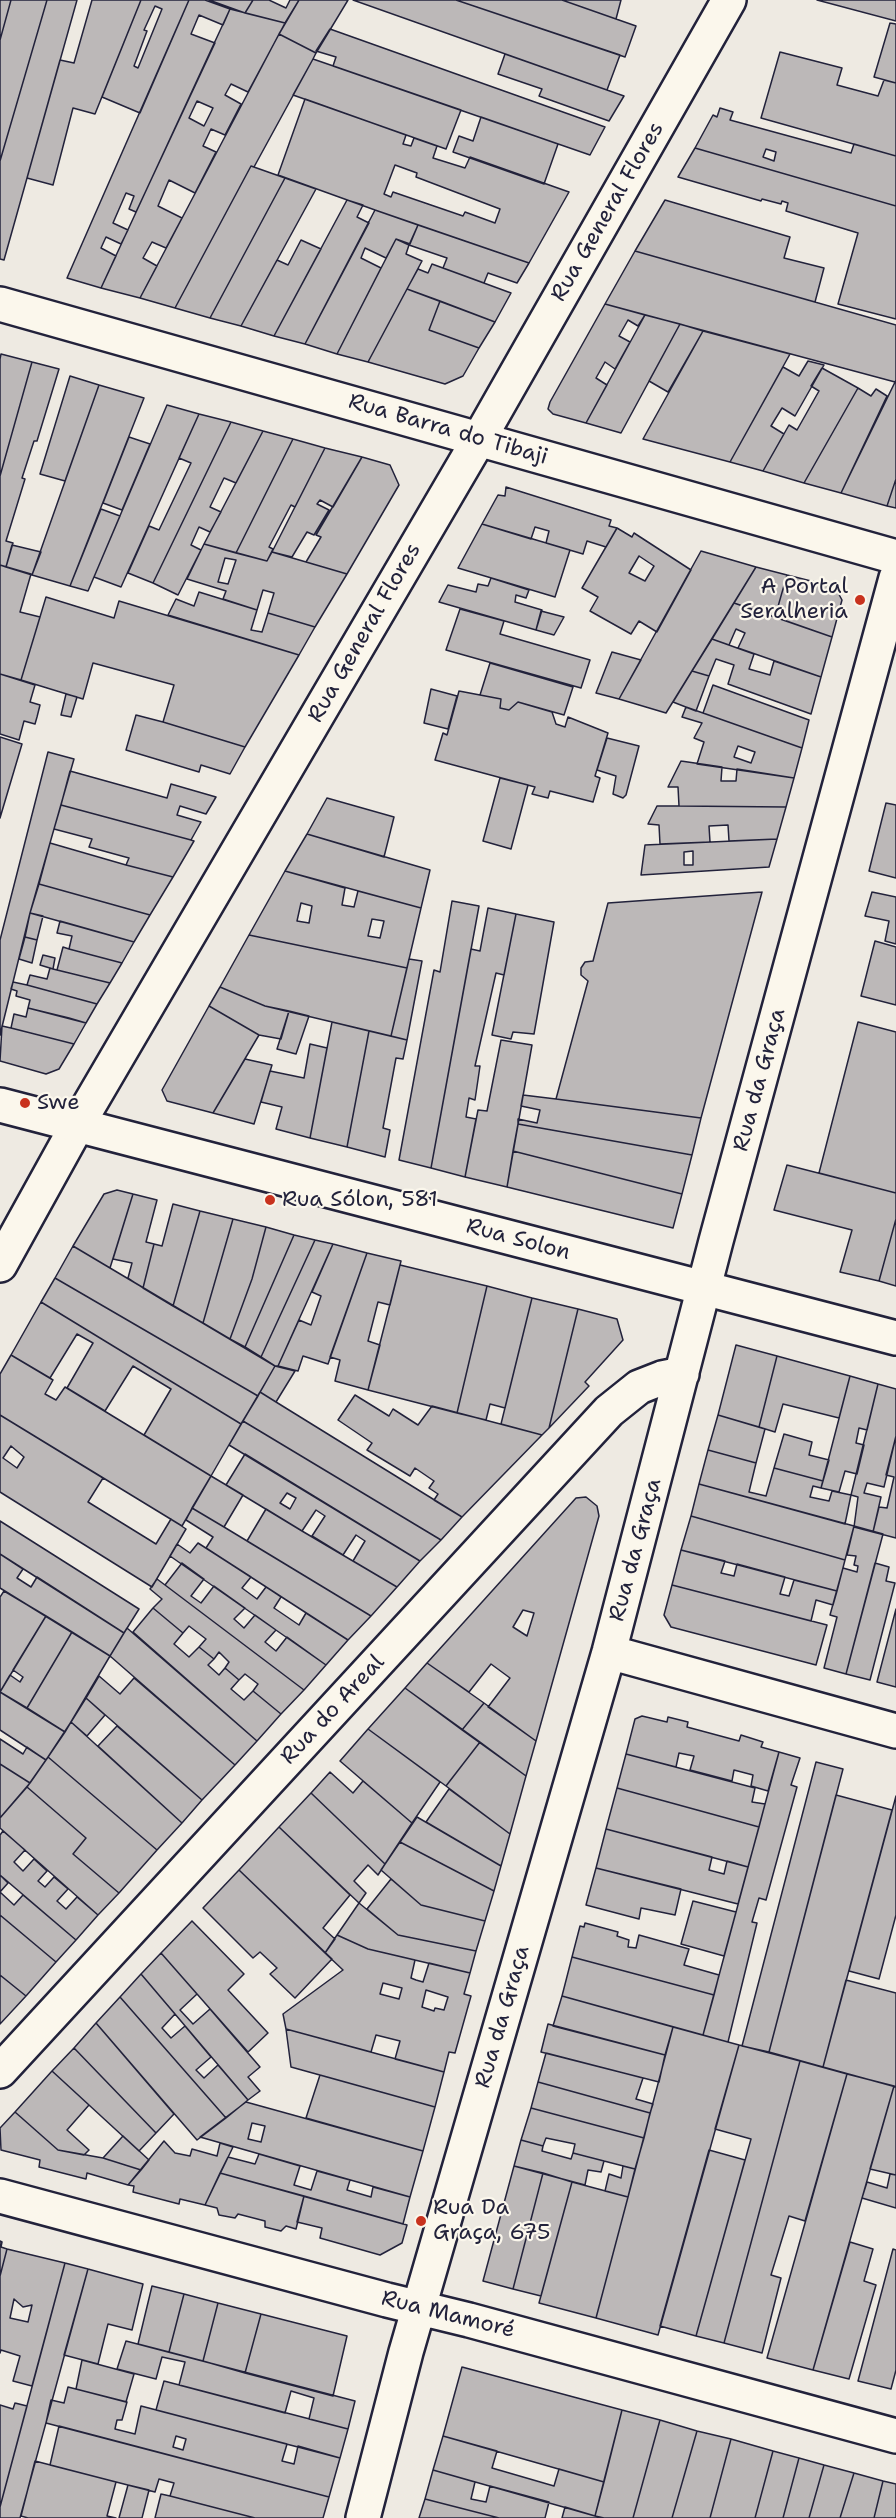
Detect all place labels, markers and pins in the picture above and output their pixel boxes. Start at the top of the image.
place label: A Portal Seralheria [740,574,848,626]
marker: A Portal Seralheria [853,593,867,607]
place label: Swe [37,1090,80,1116]
marker: Swe [18,1096,32,1110]
place label: Rua Sólon, 581 [282,1187,438,1213]
marker: Rua Sólon, 581 [263,1193,277,1207]
place label: Rua Da Graça, 675 [433,2195,550,2246]
marker: Rua Da Graça, 675 [414,2214,428,2228]

